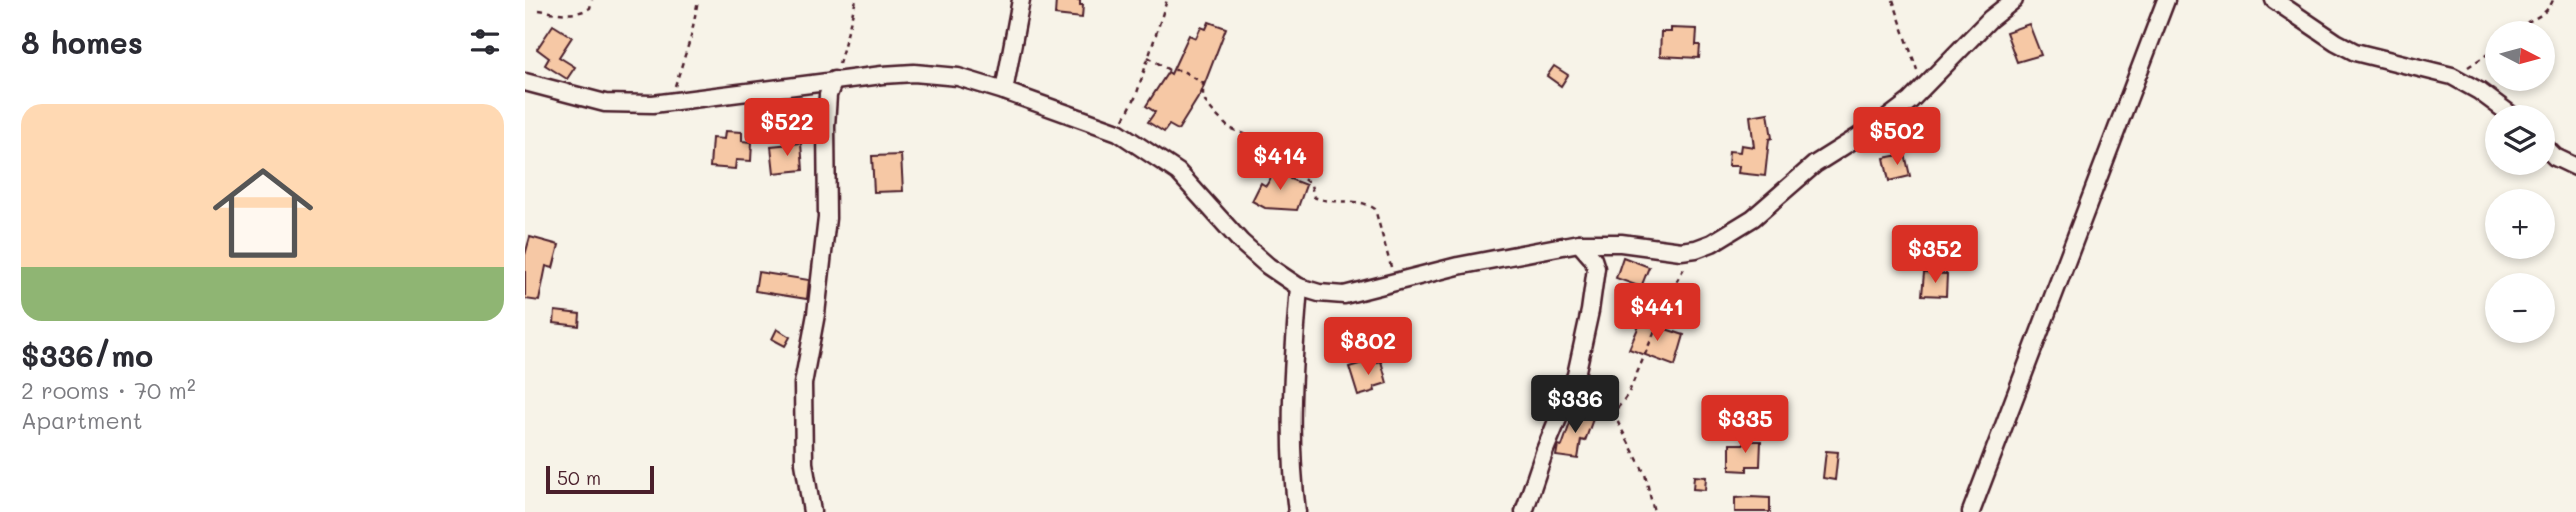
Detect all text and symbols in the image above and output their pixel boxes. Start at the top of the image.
north arrow [2485,21,2555,91]
map controls [2485,21,2555,343]
text: 8 homes [21,22,143,62]
icon: filters [466,23,504,61]
pin: $522 [746,99,828,158]
button: layers [2485,105,2555,175]
text: $522 [760,106,814,136]
pin: $502 [1856,108,1938,167]
text: $502 [1869,115,1925,145]
pin: $414 [1239,132,1321,192]
text: $414 [1253,140,1307,170]
icon: home [200,150,326,276]
button: + [2485,189,2555,259]
pin: $352 [1894,226,1976,285]
text: $352 [1908,233,1962,263]
button: − [2485,273,2555,343]
pin: $441 [1616,284,1698,343]
text: $441 [1630,291,1684,321]
pin: $802 [1327,318,1409,377]
text: $802 [1340,325,1396,355]
text: $336/mo [21,335,153,375]
text: 2 rooms · 70 m² [21,375,196,405]
pin: $336 [1534,376,1616,435]
text: $336 [1547,383,1603,413]
pin: $335 [1704,396,1786,455]
text: $335 [1717,403,1773,433]
text: Apartment [21,405,143,435]
scale bar [546,463,655,495]
text: 50 m [557,465,601,490]

